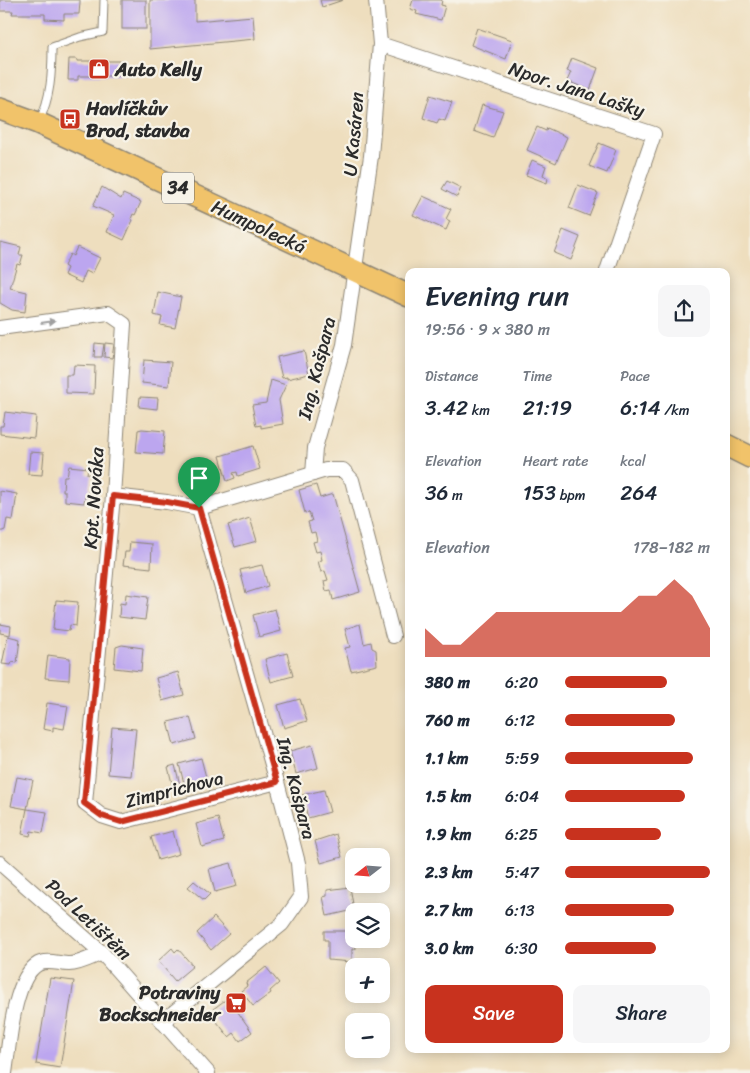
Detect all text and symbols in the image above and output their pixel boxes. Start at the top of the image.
street label: Npor. Jana Lašky [504,52,649,127]
place label: Auto Kelly [114,53,203,86]
shop icon: Auto Kelly [87,57,111,81]
street label: U Kasáren [333,90,374,178]
place label: Havlíčkův Brod, stavba [85,92,190,147]
bus stop icon: Havlíčkův Brod, stavba [58,107,82,131]
road number: 34 [162,172,194,204]
street label: Humpolecká [206,190,312,263]
text: Evening run [425,271,569,320]
button: share [658,285,710,337]
street label: Ing. Kašpara [288,313,345,424]
text: 19:56 · 9 × 380 m [425,315,550,344]
one-way arrow [41,318,57,326]
text: Distance [425,364,478,389]
text: Time [523,364,552,389]
text: Pace [620,364,650,389]
text: 3.42 [425,389,468,427]
text: 21:19 [523,389,572,427]
text: 6:14 [620,389,661,427]
text: km [468,398,490,423]
text: /km [661,398,690,423]
street label: Kpt. Nováka [73,446,114,550]
text: Elevation [425,449,482,474]
text: Heart rate [523,449,588,474]
text: kcal [620,449,646,474]
pin [178,457,220,508]
icon: arrive [185,464,213,492]
text: 36 [425,474,448,512]
text: 153 [523,474,556,512]
text: 264 [620,474,658,512]
text: m [448,483,463,508]
text: bpm [556,483,586,508]
text: Elevation [425,533,490,562]
text: 178–182 m [633,533,710,562]
text: 380 m [425,668,470,697]
text: 6:20 [505,668,538,697]
text: 760 m [425,706,470,735]
text: 6:12 [505,706,535,735]
street label: Ing. Kašpara [267,732,326,843]
text: 1.1 km [425,744,469,773]
text: 5:59 [505,744,539,773]
street label: Zimprichova [121,761,227,818]
text: 1.5 km [425,782,471,811]
text: 6:04 [505,782,539,811]
text: 1.9 km [425,820,471,849]
text: 6:25 [505,820,538,849]
north arrow [345,848,390,892]
map controls [345,848,390,1058]
text: 2.3 km [425,858,473,887]
text: 5:47 [505,858,539,887]
street label: Pod Letištěm [38,870,140,969]
text: 2.7 km [425,896,473,925]
text: 6:13 [505,896,535,925]
button: layers [345,903,390,948]
text: 3.0 km [425,934,474,963]
text: 6:30 [505,934,538,963]
button: + [345,958,390,1003]
place label: Potraviny Bockschneider [99,976,222,1031]
button: Save [425,985,563,1043]
button: Share [573,985,710,1043]
supermarket icon: Potraviny Bockschneider [224,991,248,1015]
button: − [345,1013,390,1058]

